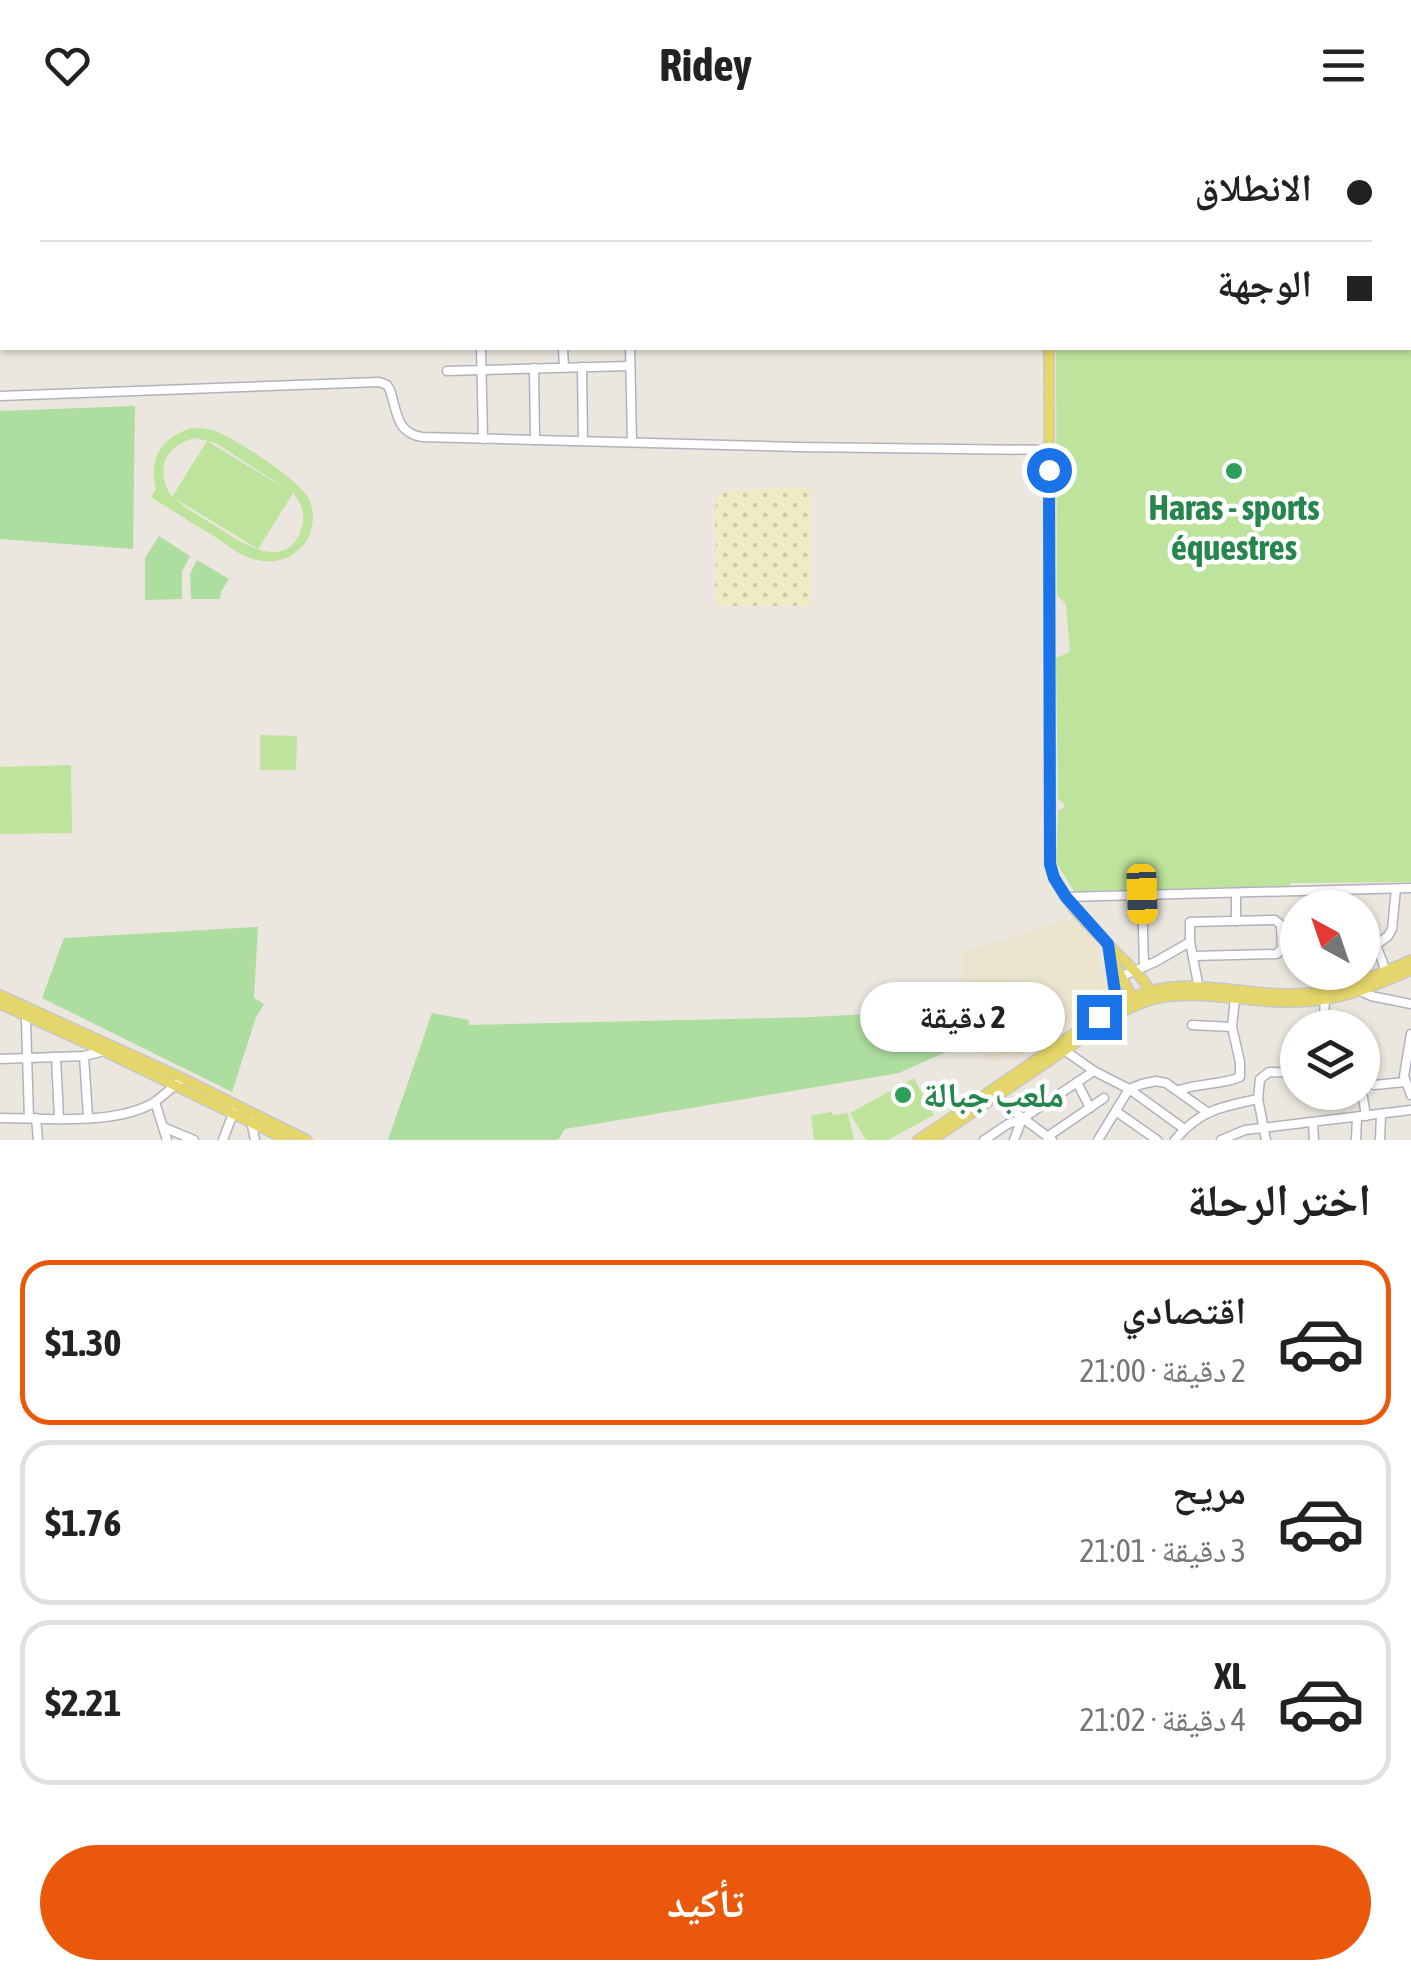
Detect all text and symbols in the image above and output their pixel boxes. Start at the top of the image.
icon: heart [40,38,95,93]
icon: menu [1316,38,1371,93]
text: Ridey [659,39,752,91]
text: الانطلاق [1194,166,1312,209]
text: الوجهة [1217,262,1312,305]
route start [1027,448,1072,493]
marker: Haras - sports équestres [1223,460,1245,482]
place label: Haras - sports équestres [1148,487,1320,567]
car [1126,863,1158,925]
north arrow [1280,890,1380,990]
map controls [1280,890,1380,1110]
callout: 2 دقيقة [859,982,1064,1052]
route end [1077,995,1122,1040]
text: 2 دقيقة [919,998,1006,1035]
button: layers [1280,1010,1380,1110]
place label: ملعب جبالة [923,1074,1064,1115]
marker: ملعب جبالة [892,1084,914,1106]
text: اختر الرحلة [1187,1174,1371,1226]
text: اقتصادي [1122,1289,1246,1332]
icon: car [1276,1298,1366,1388]
text: $1.30 [45,1321,121,1364]
text: 2 دقيقة · 21:00 [1079,1352,1246,1389]
text: مريح [1172,1469,1246,1512]
icon: car [1276,1478,1366,1568]
text: $1.76 [45,1501,121,1544]
text: 3 دقيقة · 21:01 [1079,1532,1246,1569]
text: XL [1214,1654,1246,1697]
icon: car [1276,1658,1366,1748]
text: $2.21 [45,1681,121,1724]
text: 4 دقيقة · 21:02 [1079,1701,1246,1738]
button: تأكيد [40,1845,1371,1960]

